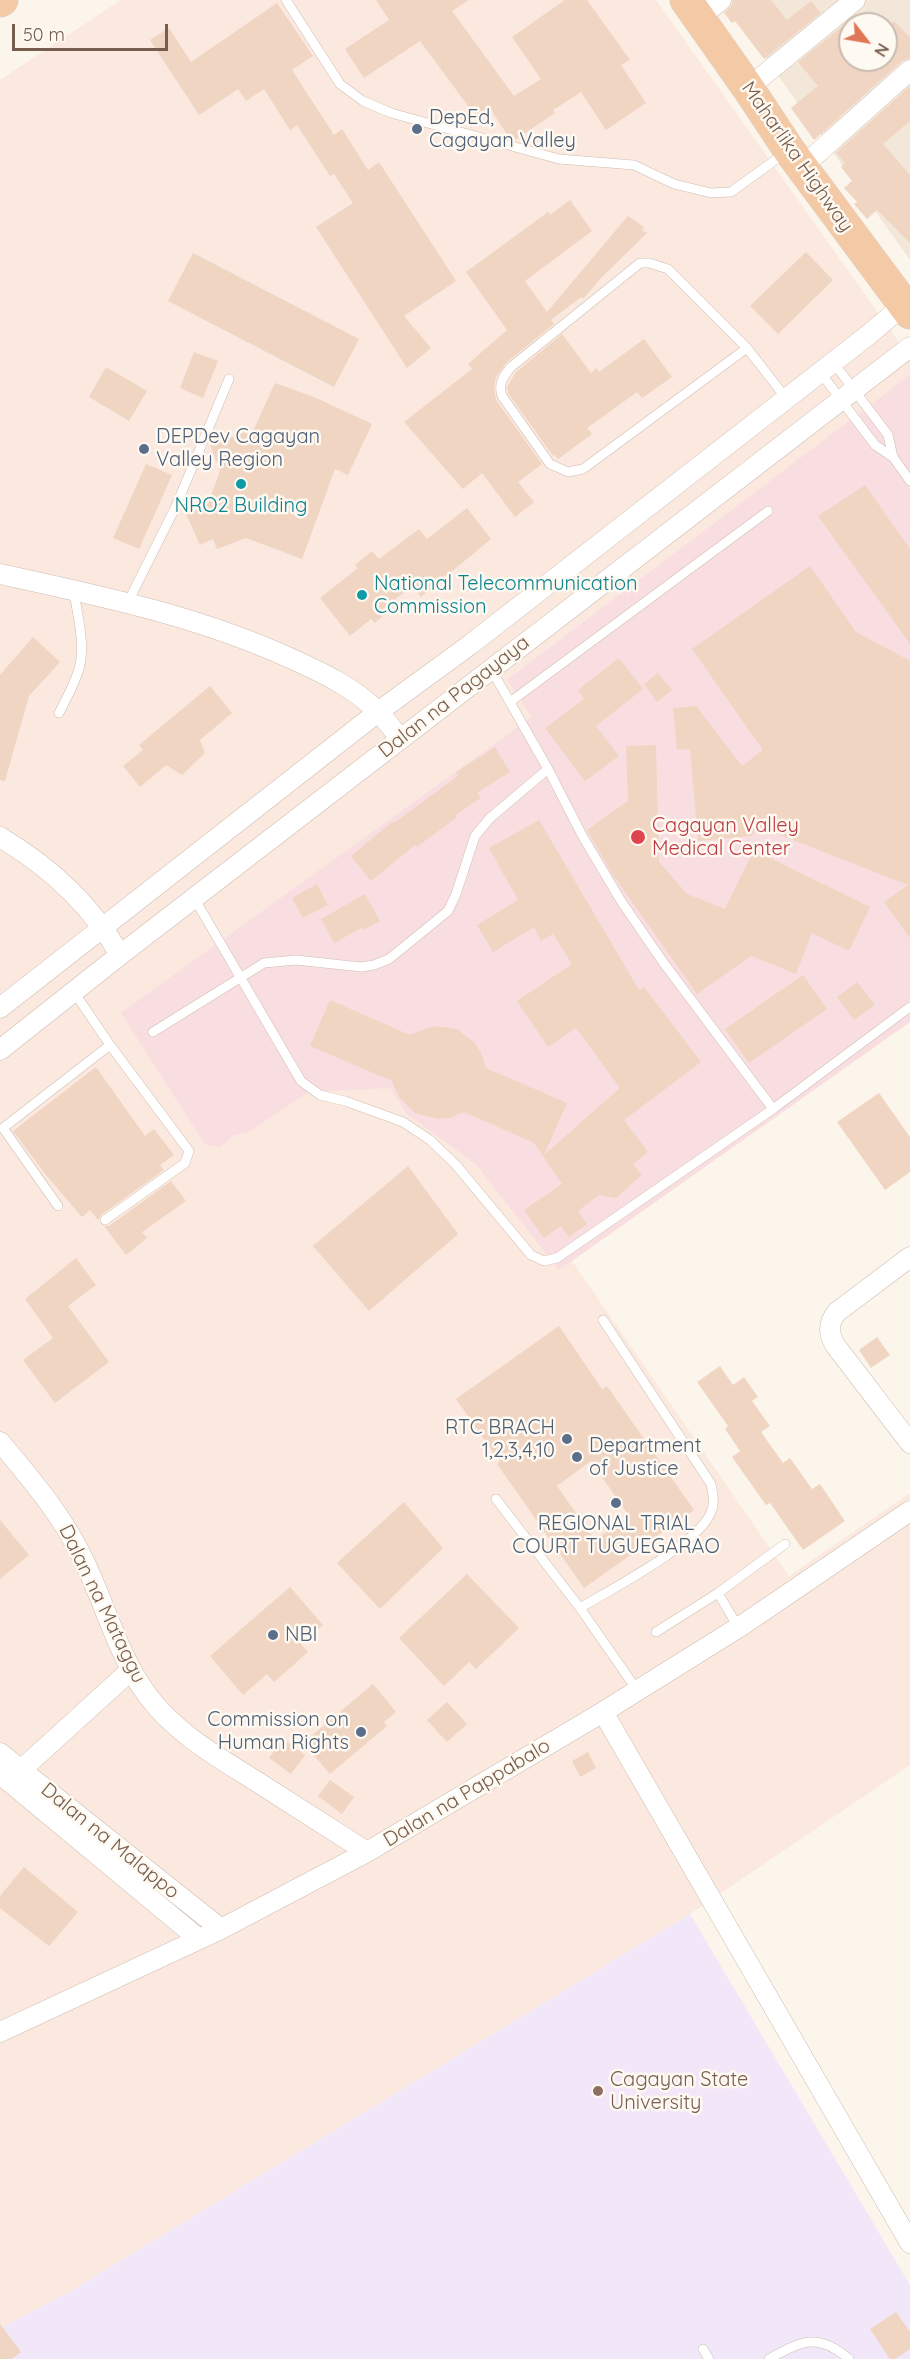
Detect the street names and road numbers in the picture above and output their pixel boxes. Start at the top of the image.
street label: Maharlika Highway [736,77,858,237]
street label: Dalan na Pagayaya [374,631,534,763]
street label: Dalan na Mataggu [53,1521,151,1687]
street label: Dalan na Pappabalo [379,1734,555,1852]
street label: Dalan na Malappo [36,1778,184,1904]

